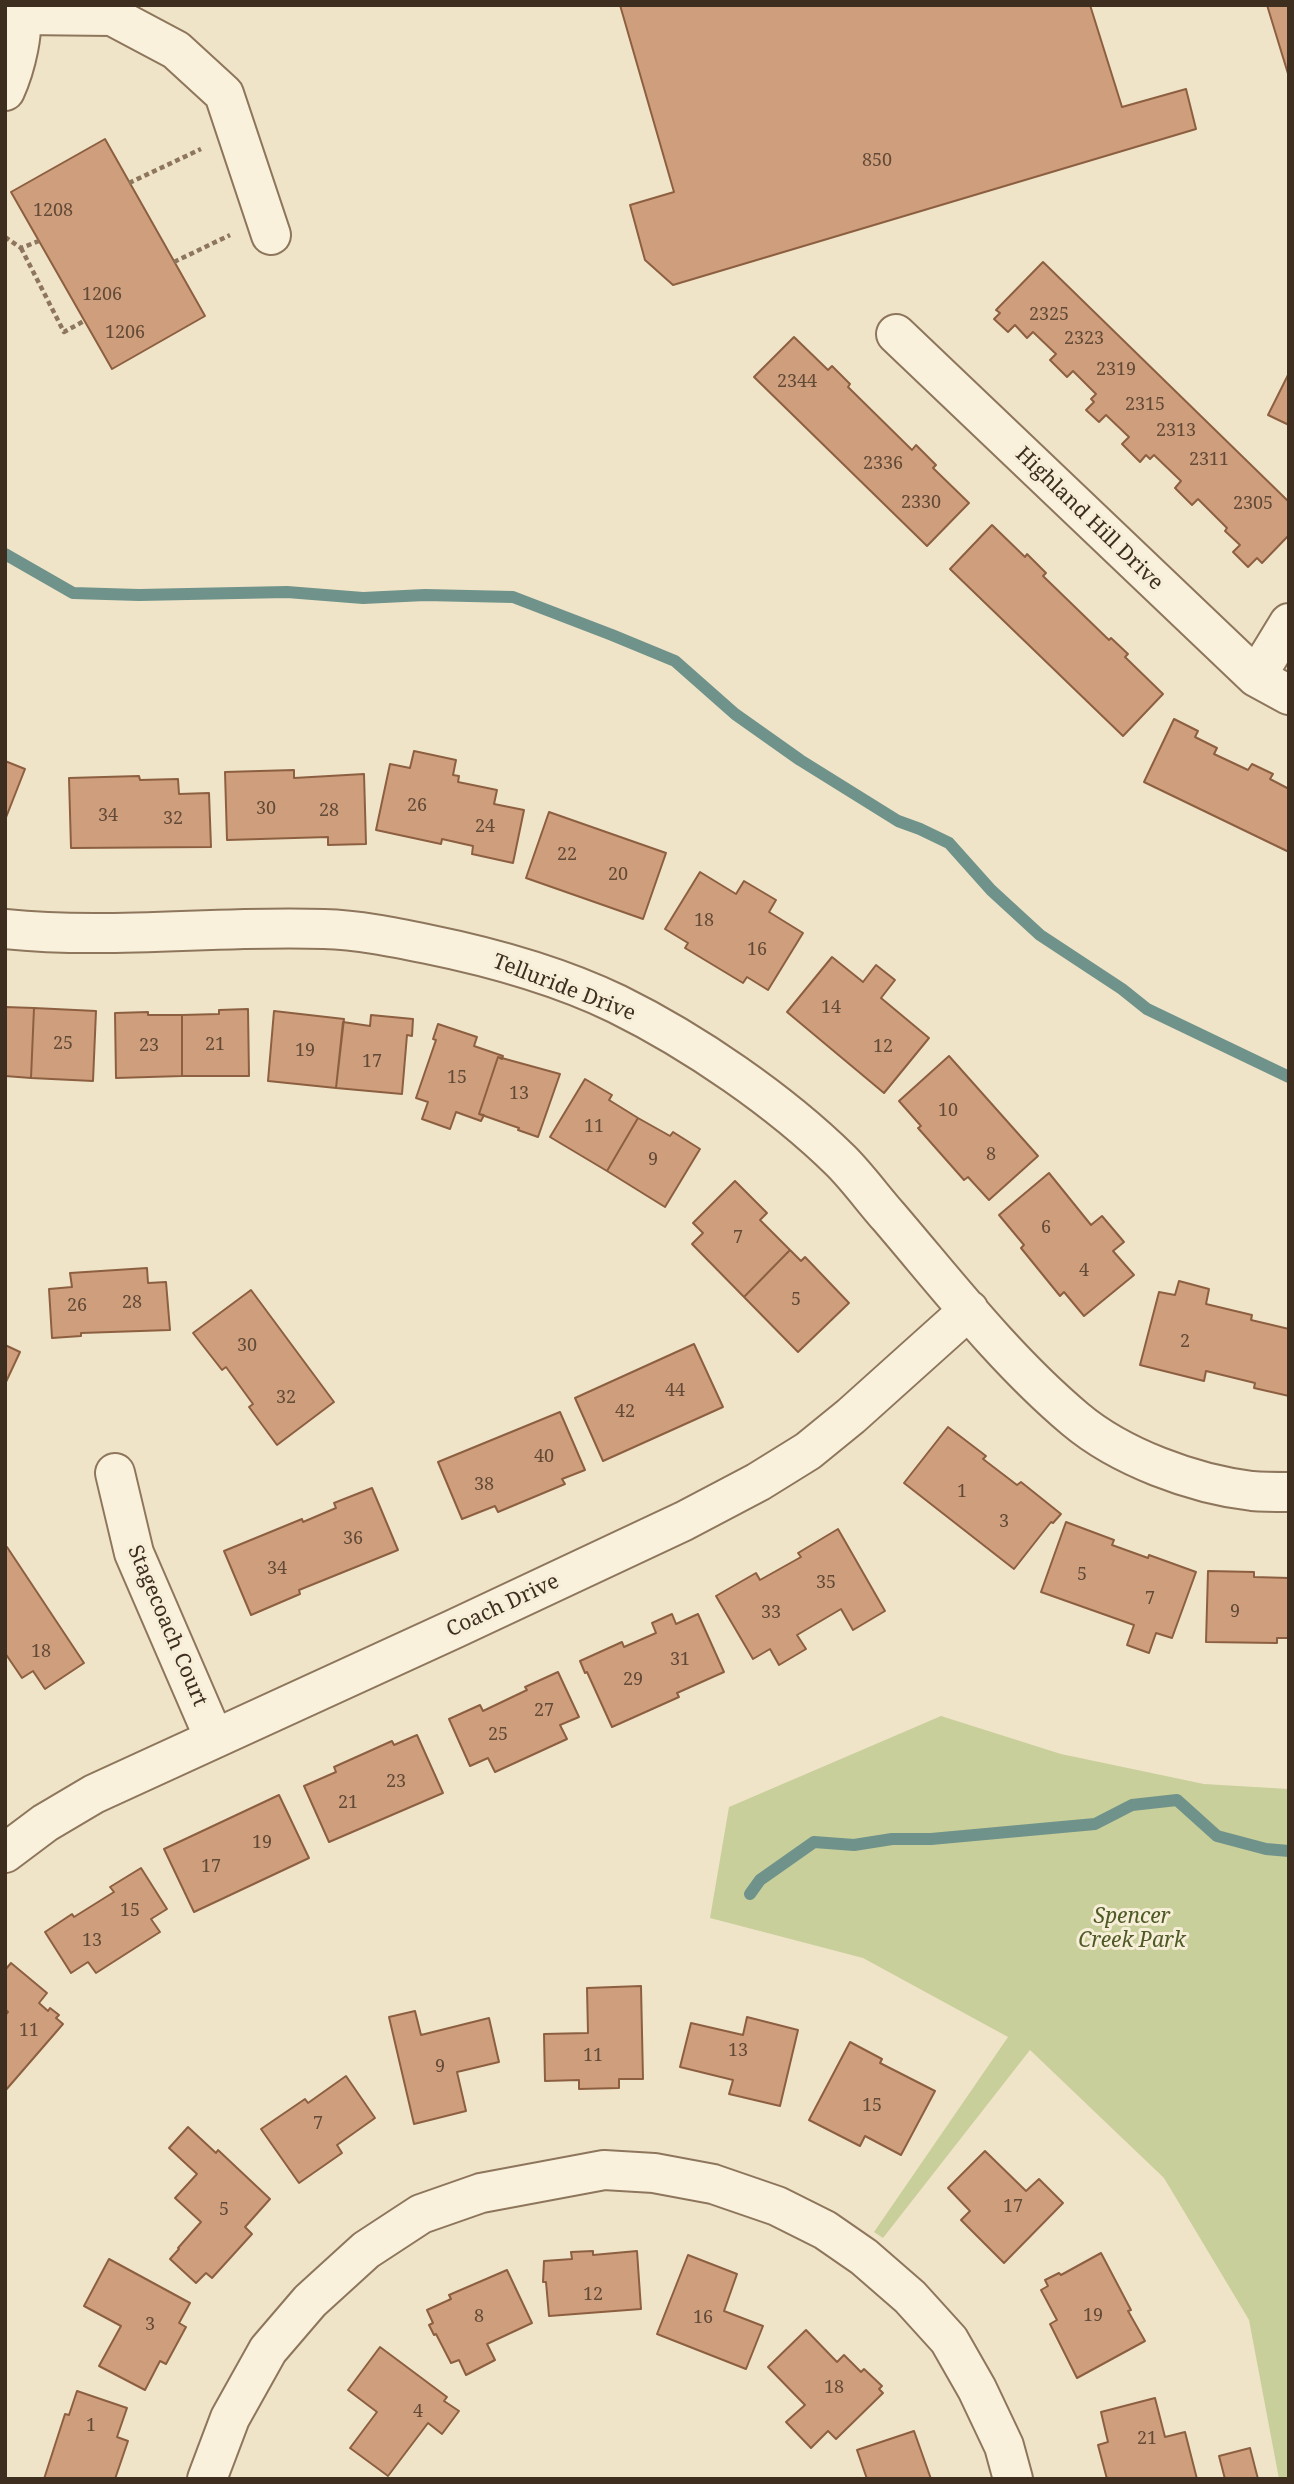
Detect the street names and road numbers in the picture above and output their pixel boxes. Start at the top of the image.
street label: Highland Hill Drive [1010,442,1168,596]
street label: Telluride Drive [489,949,639,1027]
street label: Stagecoach Court [122,1542,212,1710]
street label: Coach Drive [443,1569,563,1643]

